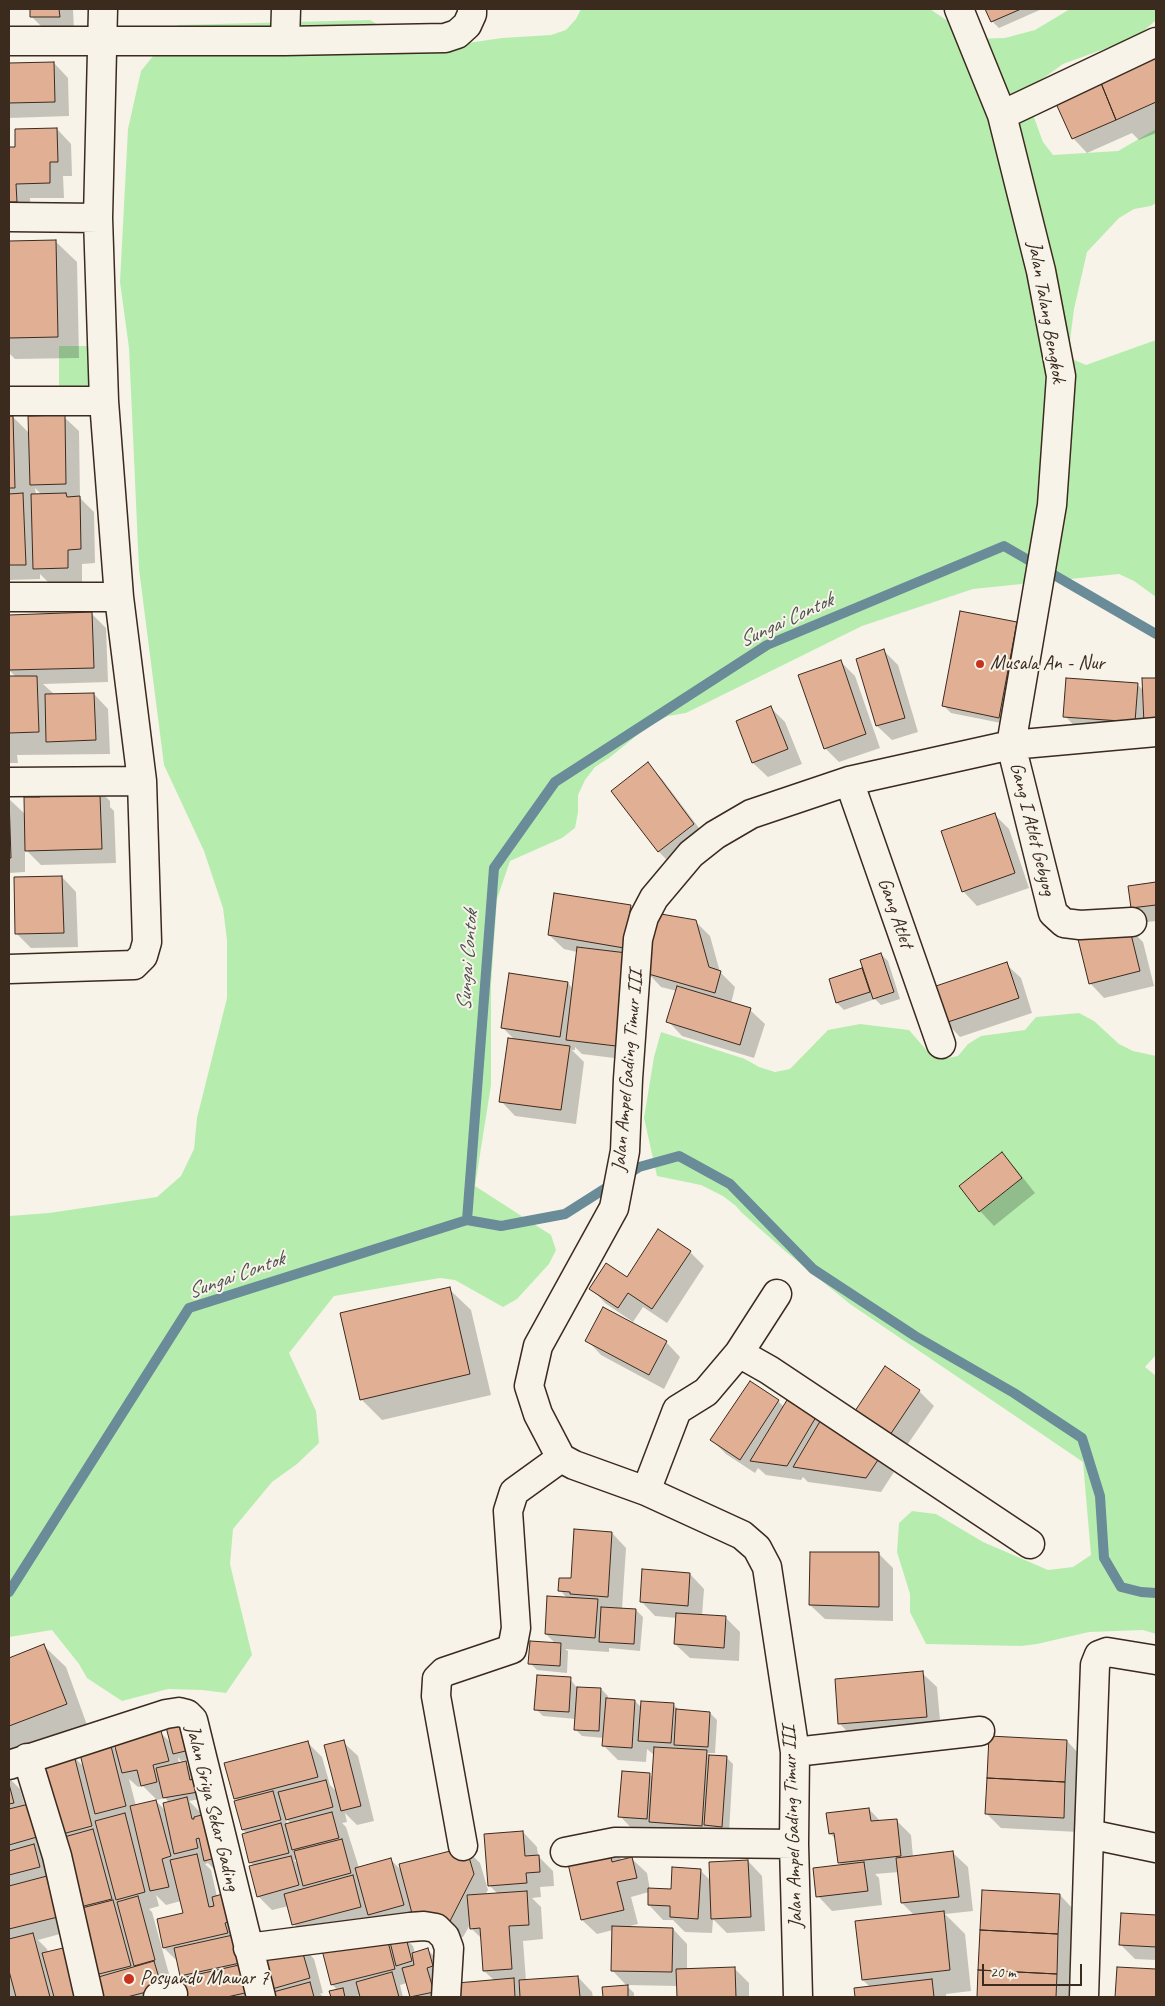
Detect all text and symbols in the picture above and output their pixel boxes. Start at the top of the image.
street label: Jalan Talang Bengkok [1022,240,1070,384]
water label: Sungai Contok [735,588,837,654]
place label: Musala An - Nur [990,652,1104,676]
marker: Musala An - Nur [974,658,986,670]
street label: Gang I Atlet Gebyog [1004,760,1060,898]
street label: Gang Atlet [872,875,918,951]
water label: Sungai Contok [452,910,484,1012]
street label: Jalan Ampel Gading Timur III [607,969,649,1173]
water label: Sungai Contok [184,1247,288,1305]
street label: Jalan Griya Sekar Gading [180,1723,244,1893]
street label: Jalan Ampel Gading Timur III [777,1725,809,1929]
scale bar [985,1954,1085,1986]
text: 20 m [990,1963,1016,1982]
place label: Posyandu Mawar 7 [140,1967,269,1991]
marker: Posyandu Mawar 7 [122,1972,136,1986]

